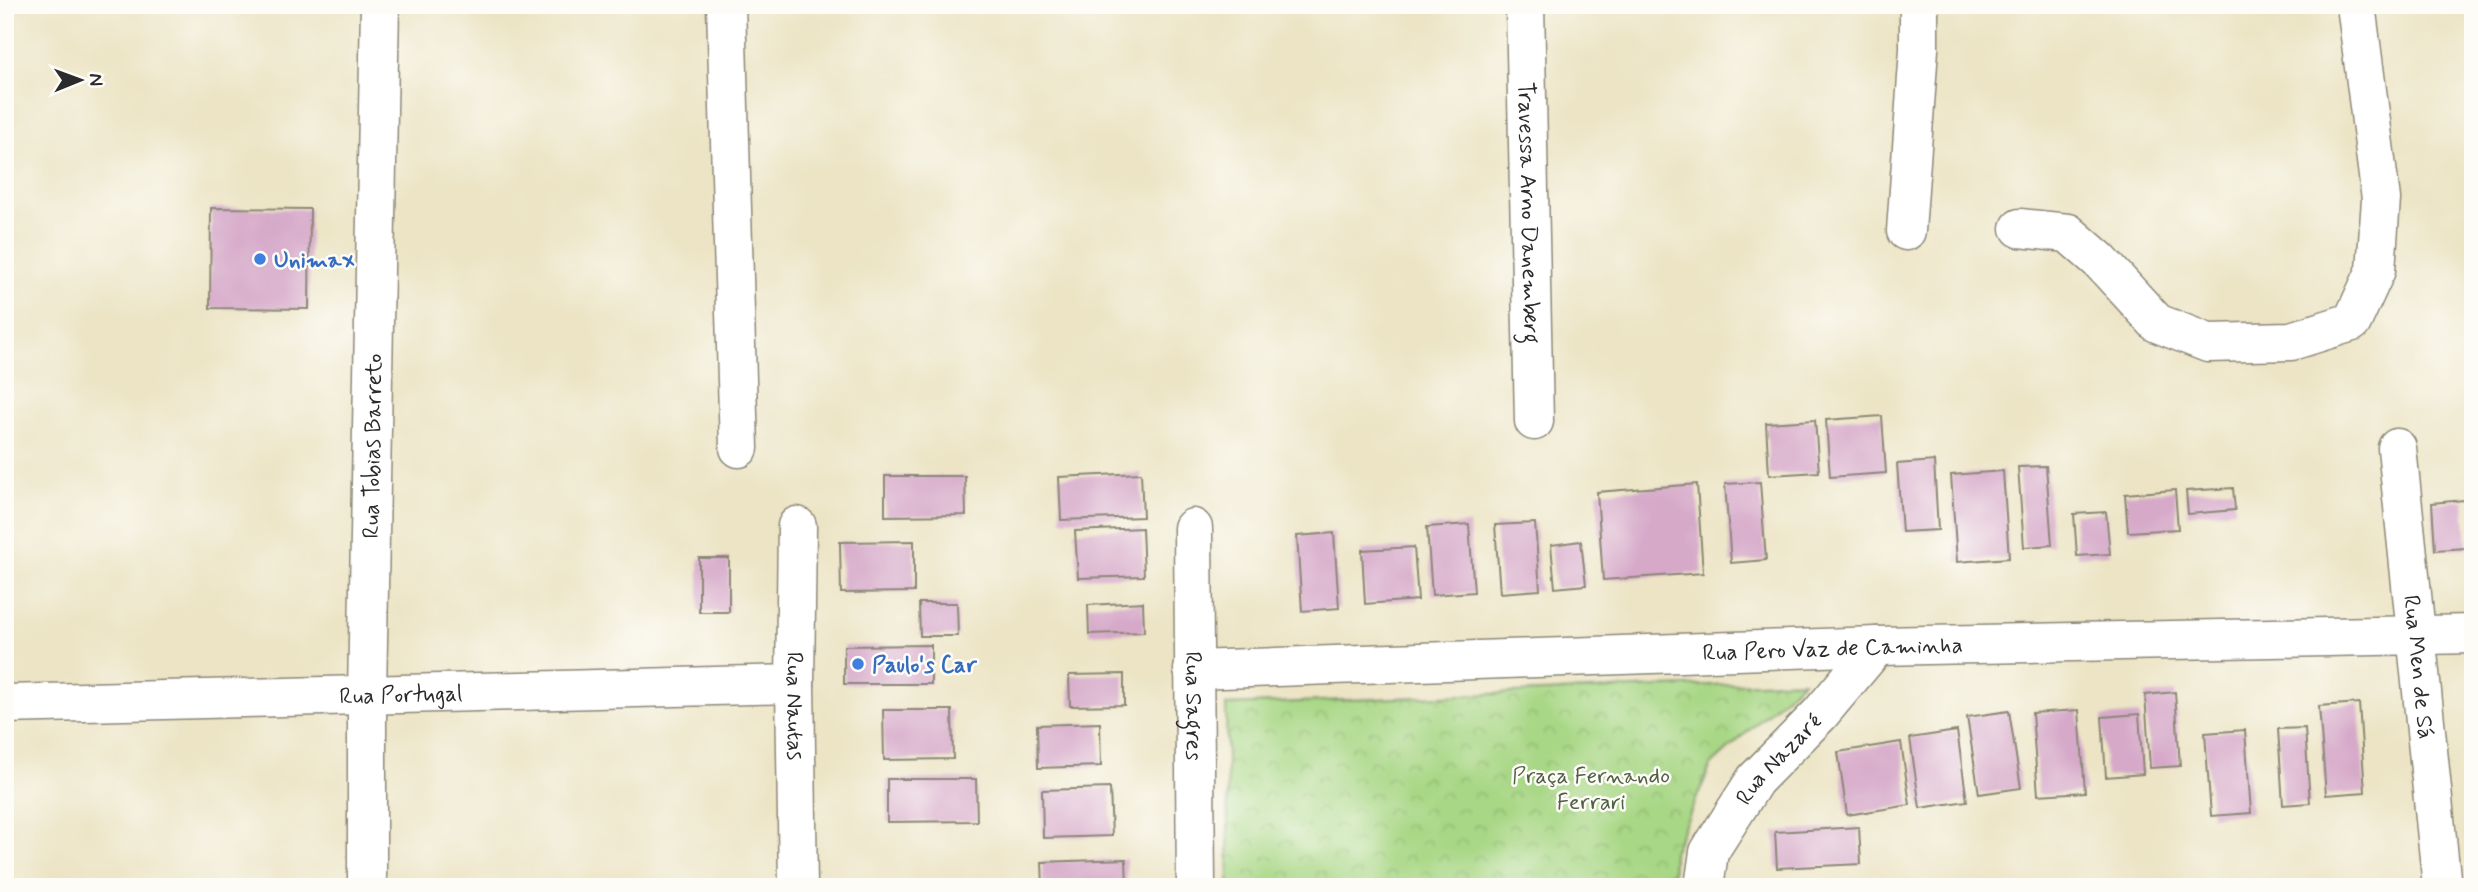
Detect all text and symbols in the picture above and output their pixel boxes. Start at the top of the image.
north arrow [46,46,116,116]
text: N [83,73,108,86]
street label: Travessa Arno Danemberg [1510,82,1545,344]
place label: Unimax [274,246,355,276]
marker: Unimax [252,251,268,267]
street label: Rua Tobias Barreto [357,353,390,539]
street label: Rua Men de Sá [2395,594,2440,741]
street label: Rua Pero Vaz de Caminha [1702,631,1963,669]
place label: Paulo's Car [872,651,978,681]
street label: Rua Sagres [1176,651,1208,761]
street label: Rua Nautas [778,652,809,760]
marker: Paulo's Car [850,656,866,672]
street label: Rua Portugal [339,679,463,713]
street label: Rua Nazaré [1730,708,1829,811]
park label: Praça Fernando Ferrari [1512,762,1670,818]

